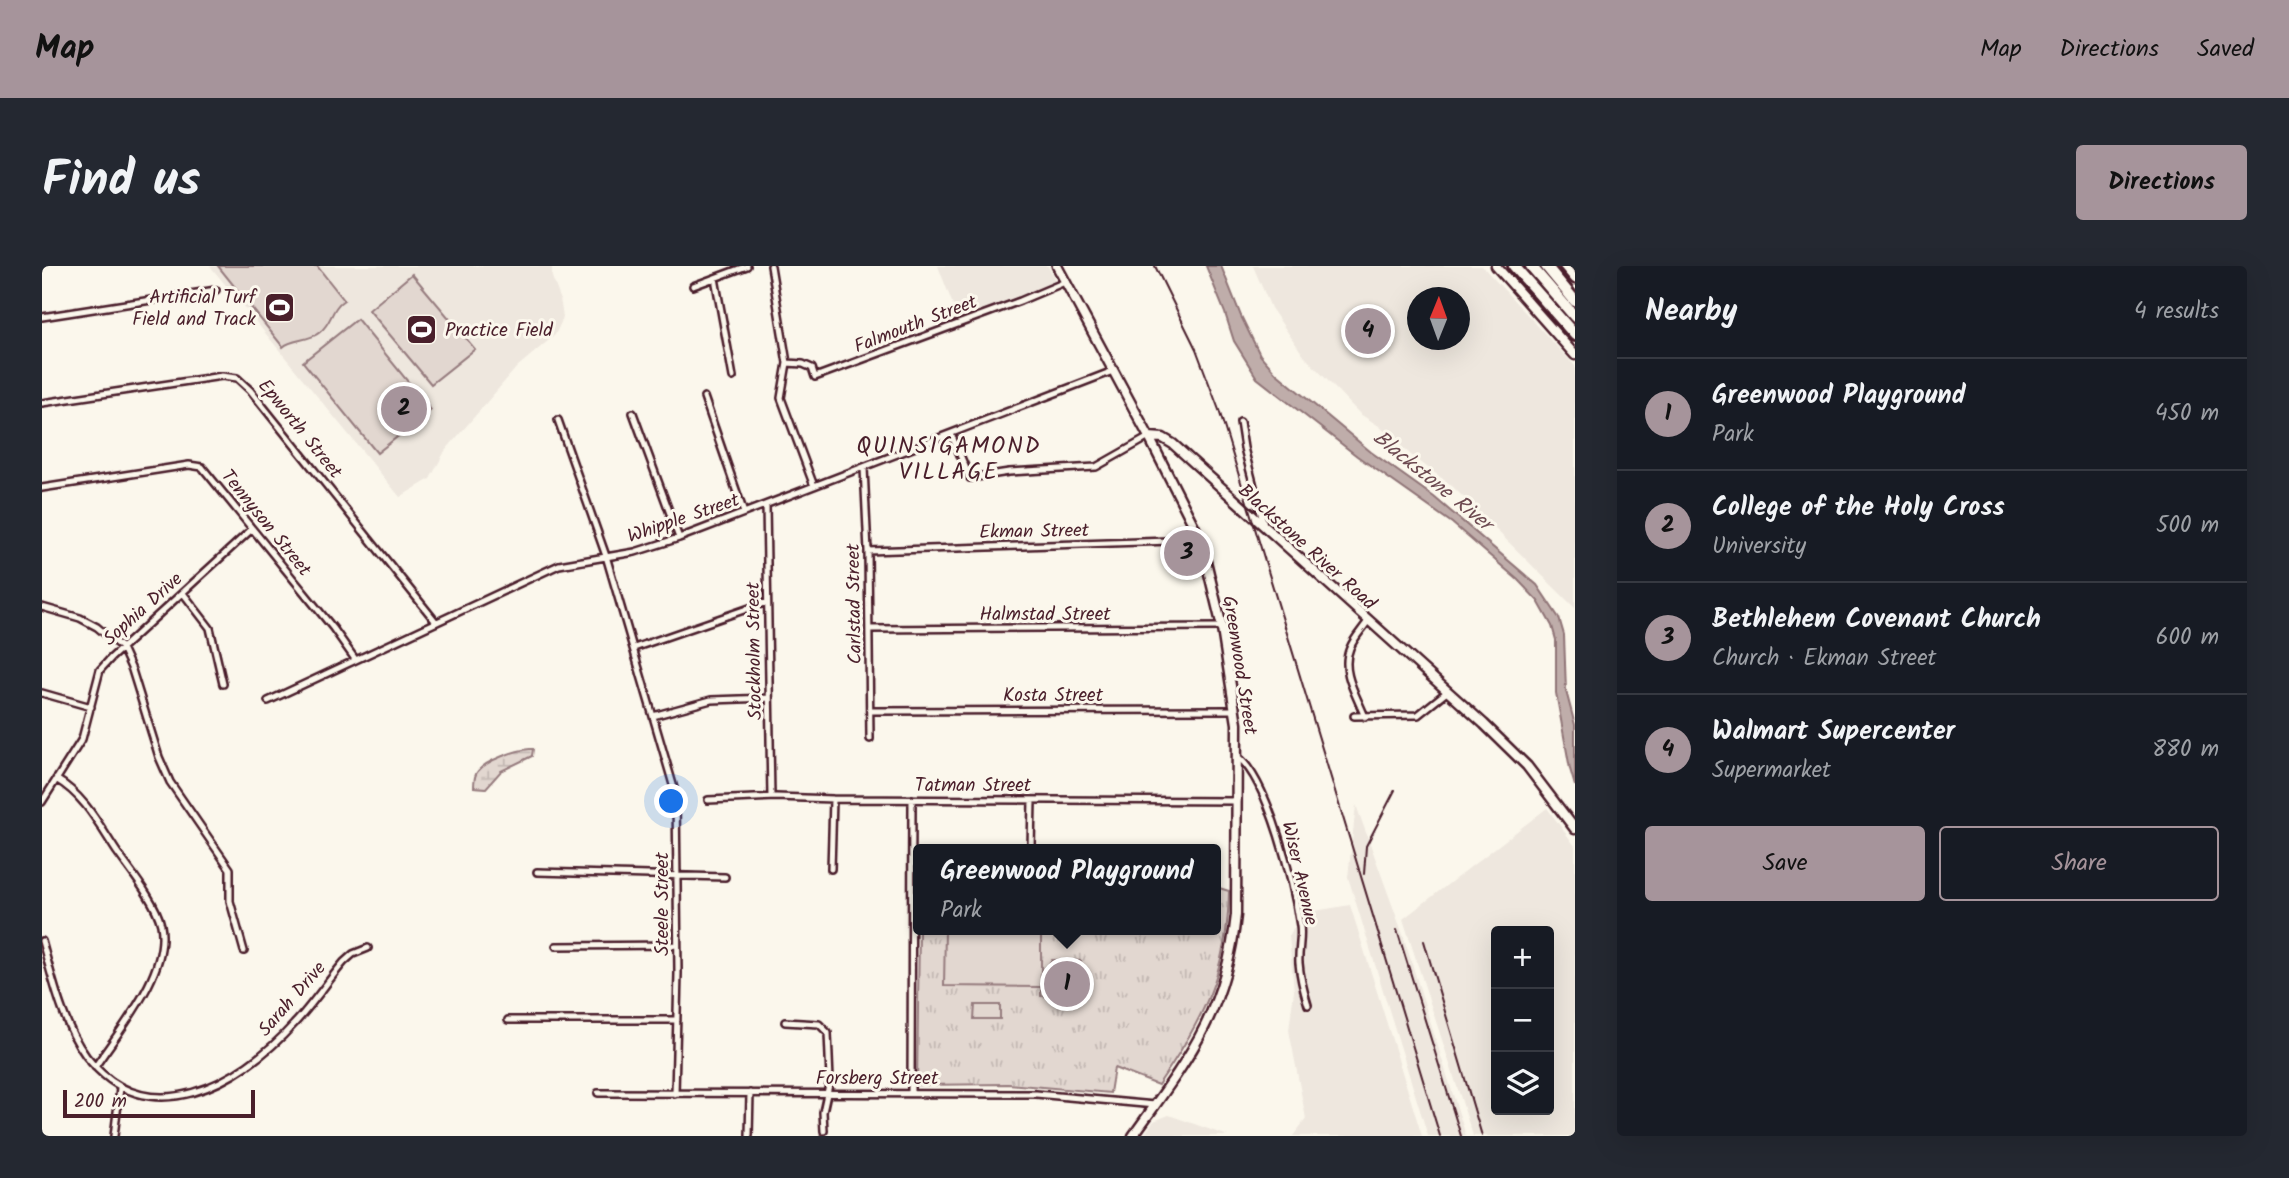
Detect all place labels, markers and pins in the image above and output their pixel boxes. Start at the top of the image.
place label: Artificial Turf Field and Track [132,283,258,335]
sports icon: Artificial Turf Field and Track [262,290,296,324]
pin: 4 [1345,305,1391,357]
sports icon: Practice Field [405,312,439,346]
place label: Practice Field [445,316,553,346]
pin: 2 [381,383,427,435]
pin: 3 [1164,527,1210,579]
pin: 1 [1044,958,1090,1010]

